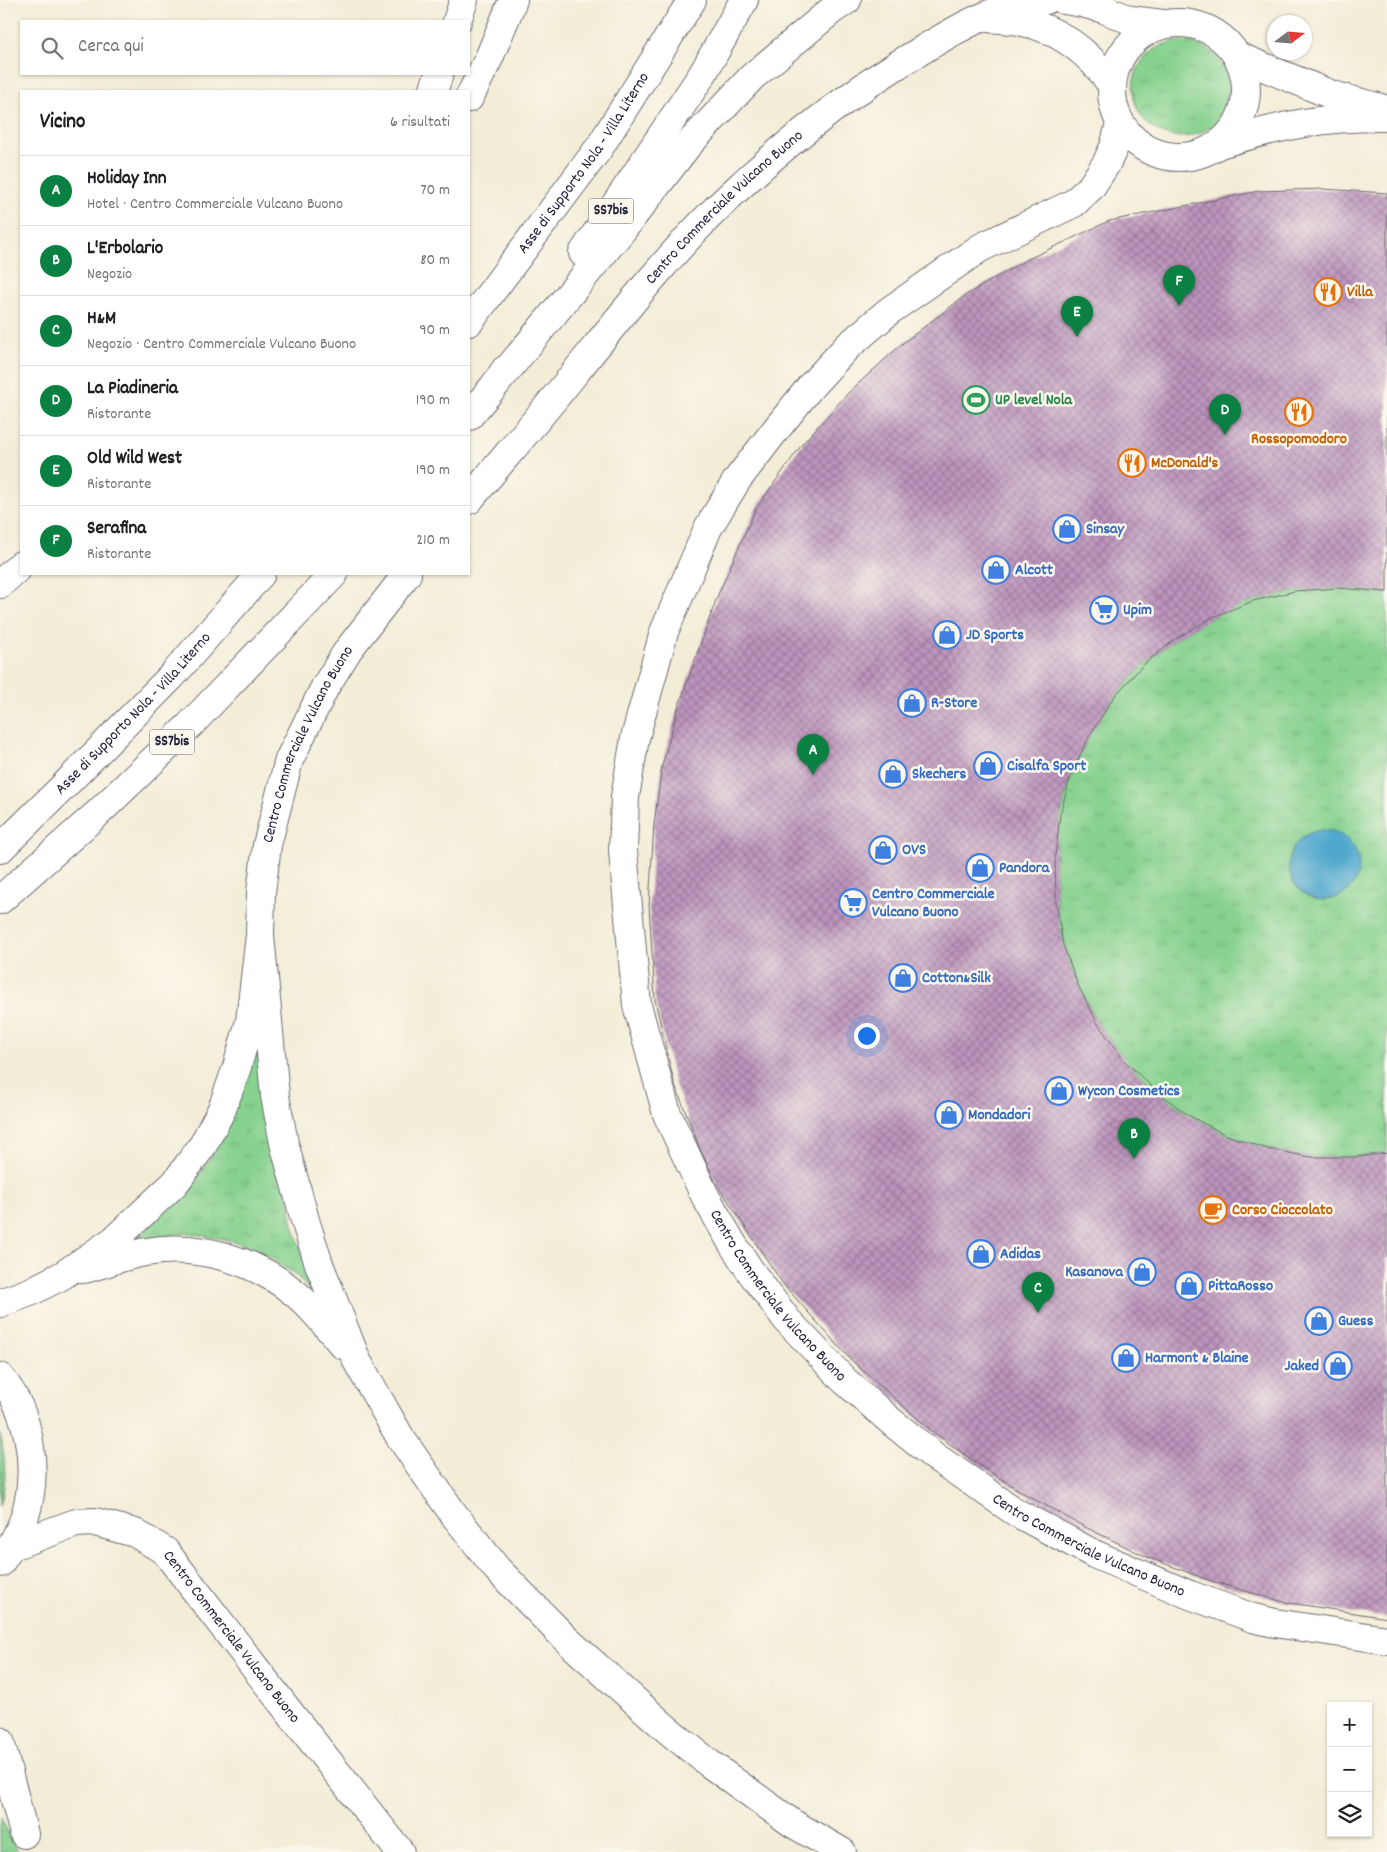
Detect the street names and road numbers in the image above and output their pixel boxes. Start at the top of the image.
street label: Asse di Supporto Nola - Villa Literno [512,68,655,259]
street label: Centro Commerciale Vulcano Buono [640,125,808,290]
road number: SS7bis [588,198,634,224]
street label: Asse di Supporto Nola - Villa Literno [50,627,217,800]
street label: Centro Commerciale Vulcano Buono [257,641,359,845]
road number: SS7bis [150,730,194,754]
street label: Centro Commerciale Vulcano Buono [704,1205,852,1387]
street label: Centro Commerciale Vulcano Buono [988,1488,1189,1603]
street label: Centro Commerciale Vulcano Buono [157,1545,306,1728]

